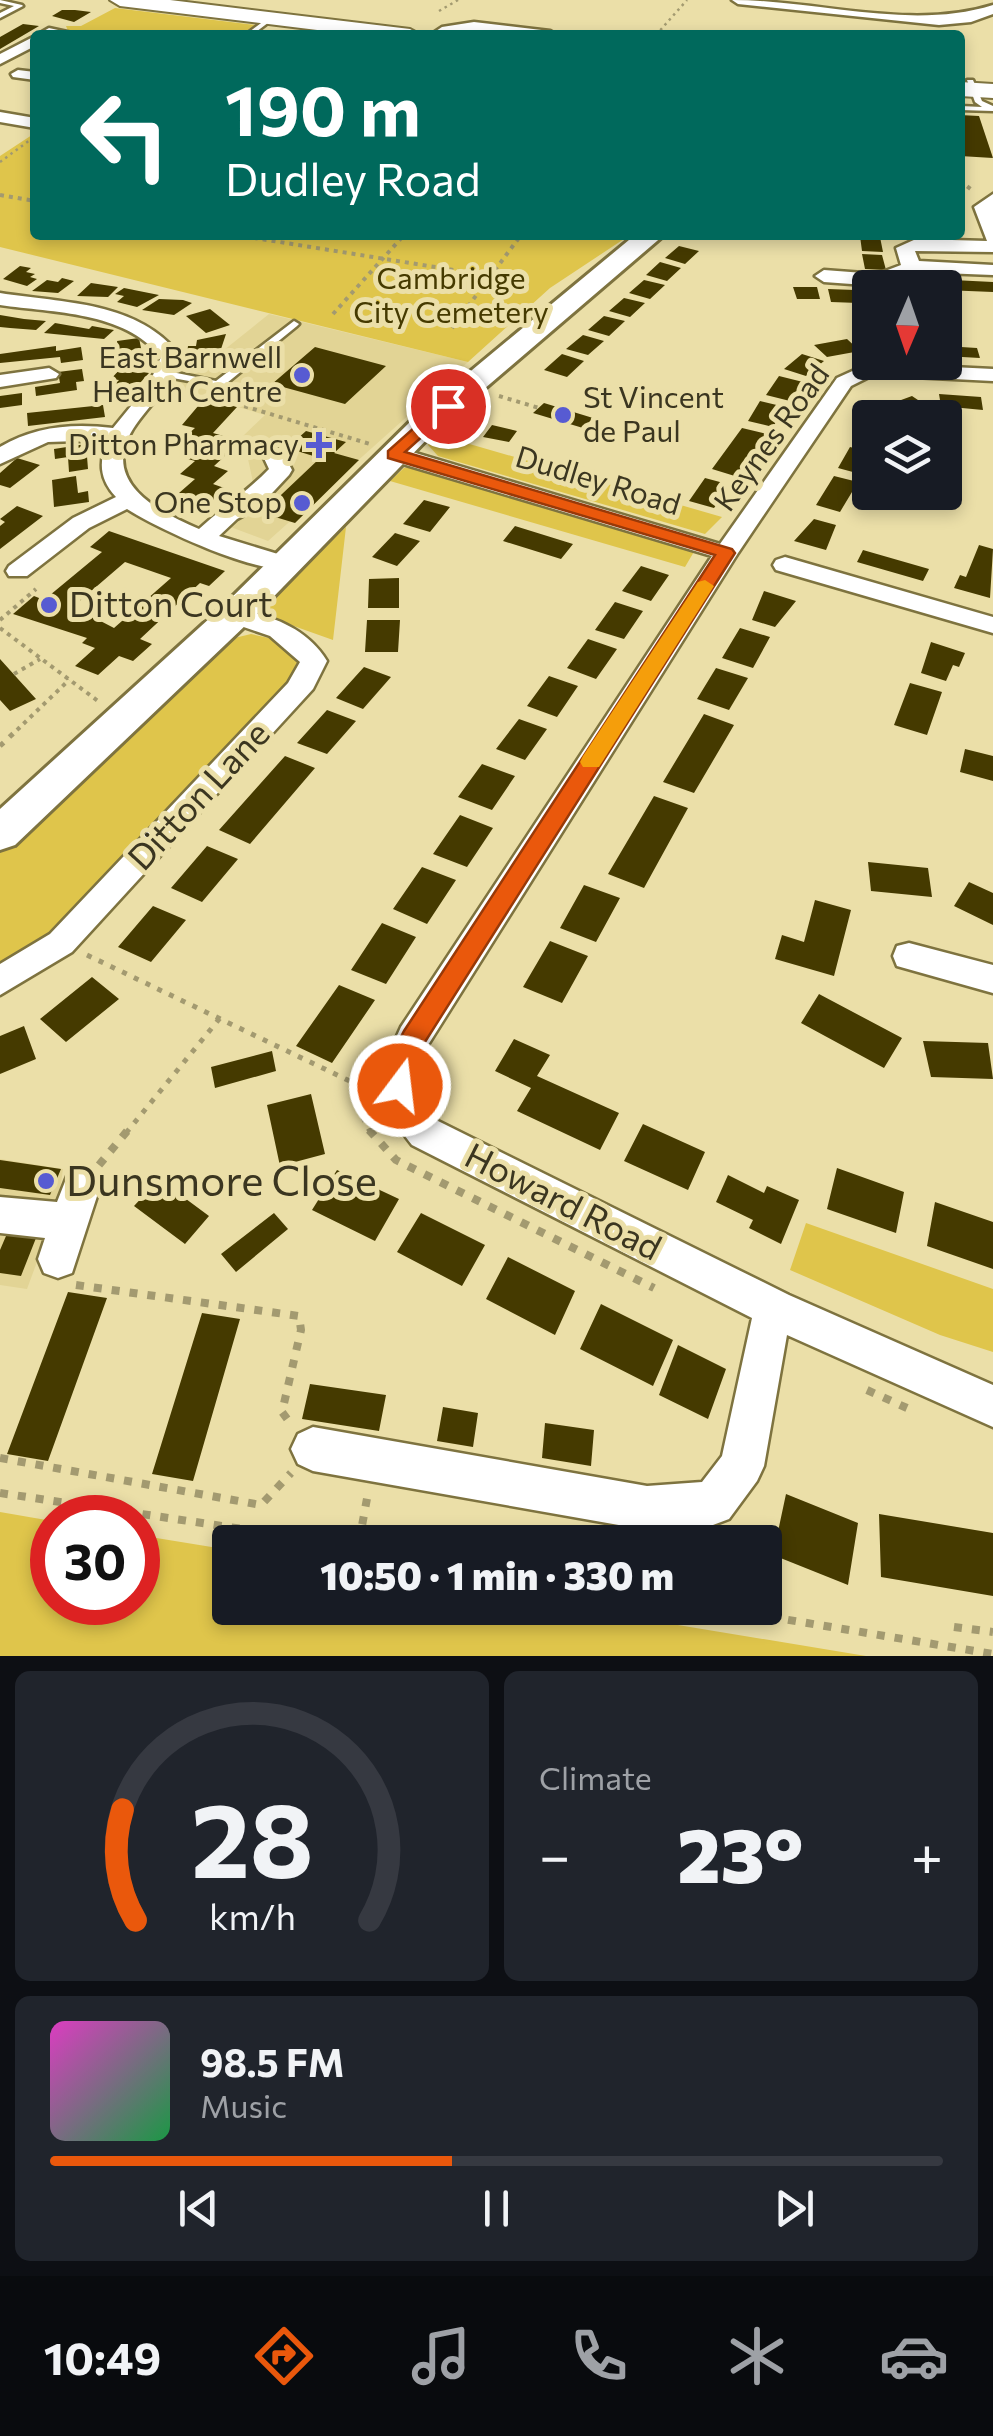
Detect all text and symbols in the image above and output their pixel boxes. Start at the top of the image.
text: 190 m [225,65,421,150]
icon: left [60,70,190,200]
text: Dudley Road [225,150,481,205]
park label: Cambridge City Cemetery [353,258,549,329]
north arrow [852,270,962,380]
map controls [852,270,962,510]
place label: East Barnwell Health Centre [92,337,282,408]
street label: Keynes Road [704,356,836,517]
marker: East Barnwell Health Centre [291,364,313,386]
pin [406,364,491,449]
place label: St Vincent de Paul [583,377,724,448]
icon: arrive [421,379,476,434]
button: layers [852,400,962,510]
marker: St Vincent de Paul [552,404,574,426]
place label: Ditton Pharmacy [68,424,299,461]
marker: Ditton Pharmacy [308,434,330,456]
street label: Dudley Road [512,436,686,521]
place label: One Stop [154,482,282,519]
marker: One Stop [291,492,313,514]
place label: Ditton Court [69,581,273,624]
marker: Ditton Court [38,594,60,616]
street label: Ditton Lane [117,711,277,878]
position arrow [348,1034,452,1138]
street label: Howard Road [459,1132,669,1268]
place label: Dunsmore Close [66,1153,377,1205]
marker: Dunsmore Close [35,1170,57,1192]
speed limit sign: 30 [30,1495,160,1625]
text: 10:50 · 1 min · 330 m [320,1551,674,1598]
text: Climate [539,1757,652,1797]
text: 28 [191,1772,313,1899]
text: 23° [677,1807,804,1898]
text: − [539,1820,570,1887]
text: + [911,1820,943,1887]
text: km/h [209,1894,295,1937]
text: 98.5 FM [200,2038,344,2085]
text: Music [200,2085,287,2125]
icon: previous [171,2181,226,2236]
icon: pause [469,2181,524,2236]
icon: next [767,2181,822,2236]
icon: directions [249,2321,319,2391]
icon: music [406,2321,476,2391]
icon: phone [564,2321,634,2391]
icon: climate [722,2321,792,2391]
icon: car [879,2321,949,2391]
text: 10:49 [44,2329,161,2384]

